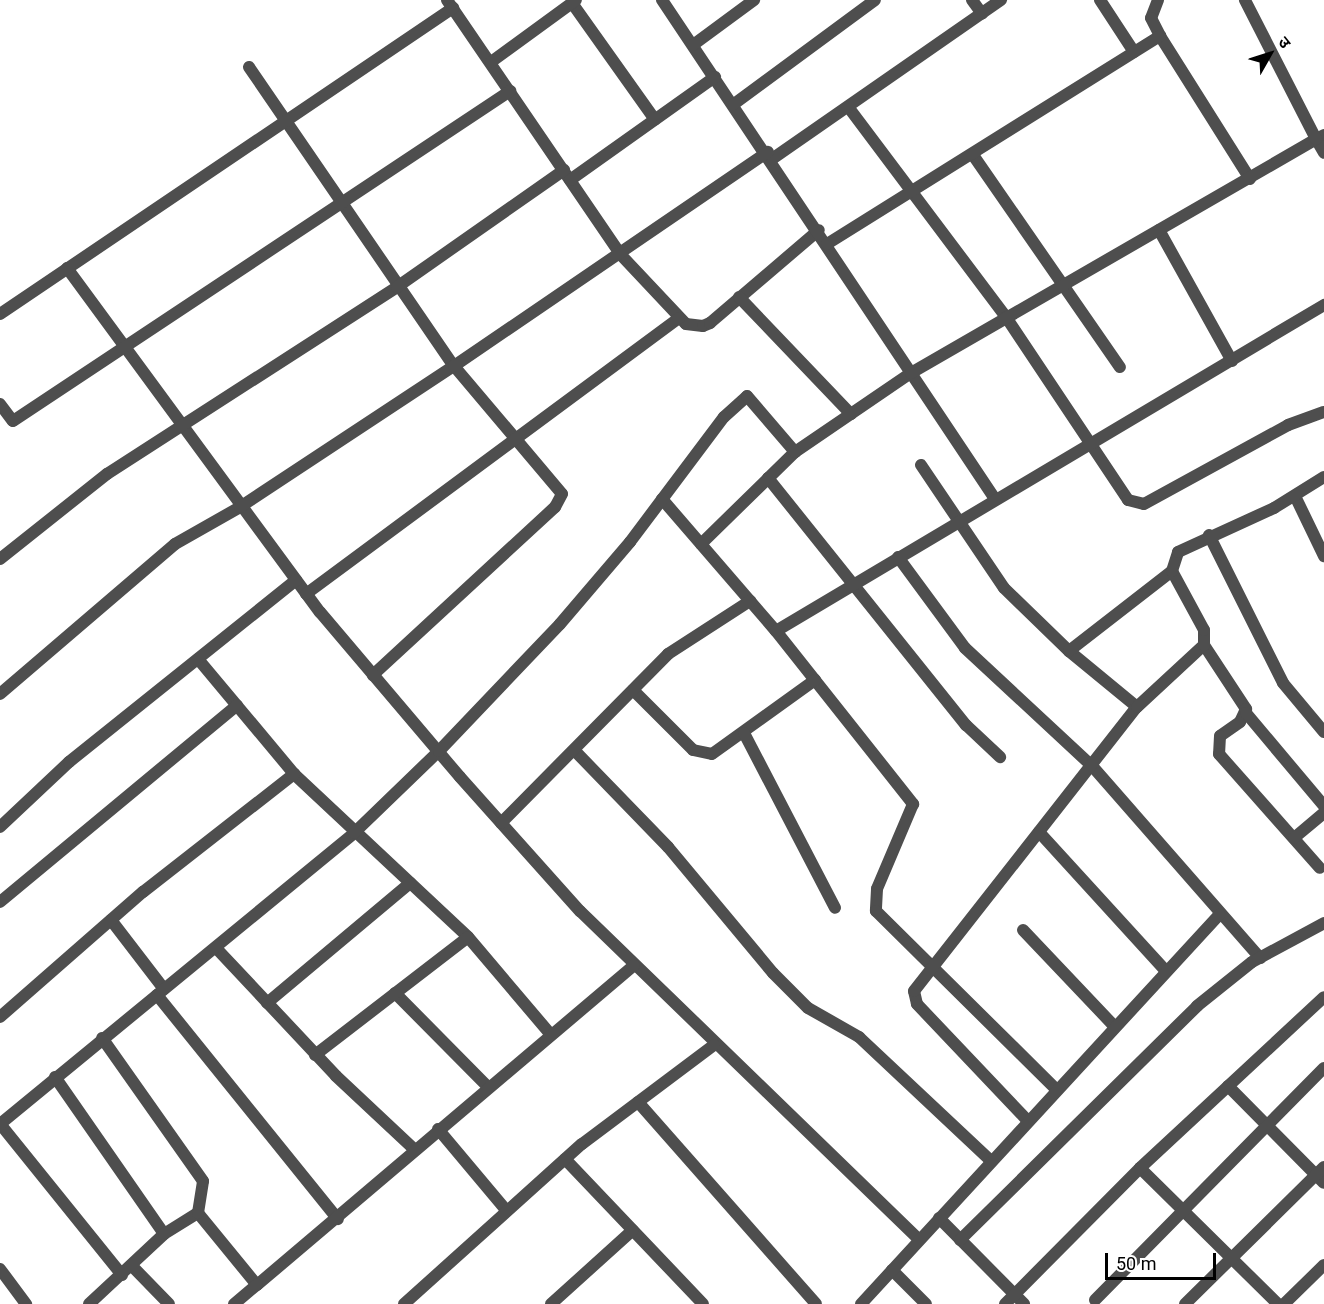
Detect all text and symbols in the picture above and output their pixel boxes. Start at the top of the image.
north arrow [1240,24,1300,84]
text: उ [1274,33,1295,52]
scale bar [1108,1241,1219,1279]
text: 50 m [1116,1253,1156,1274]

